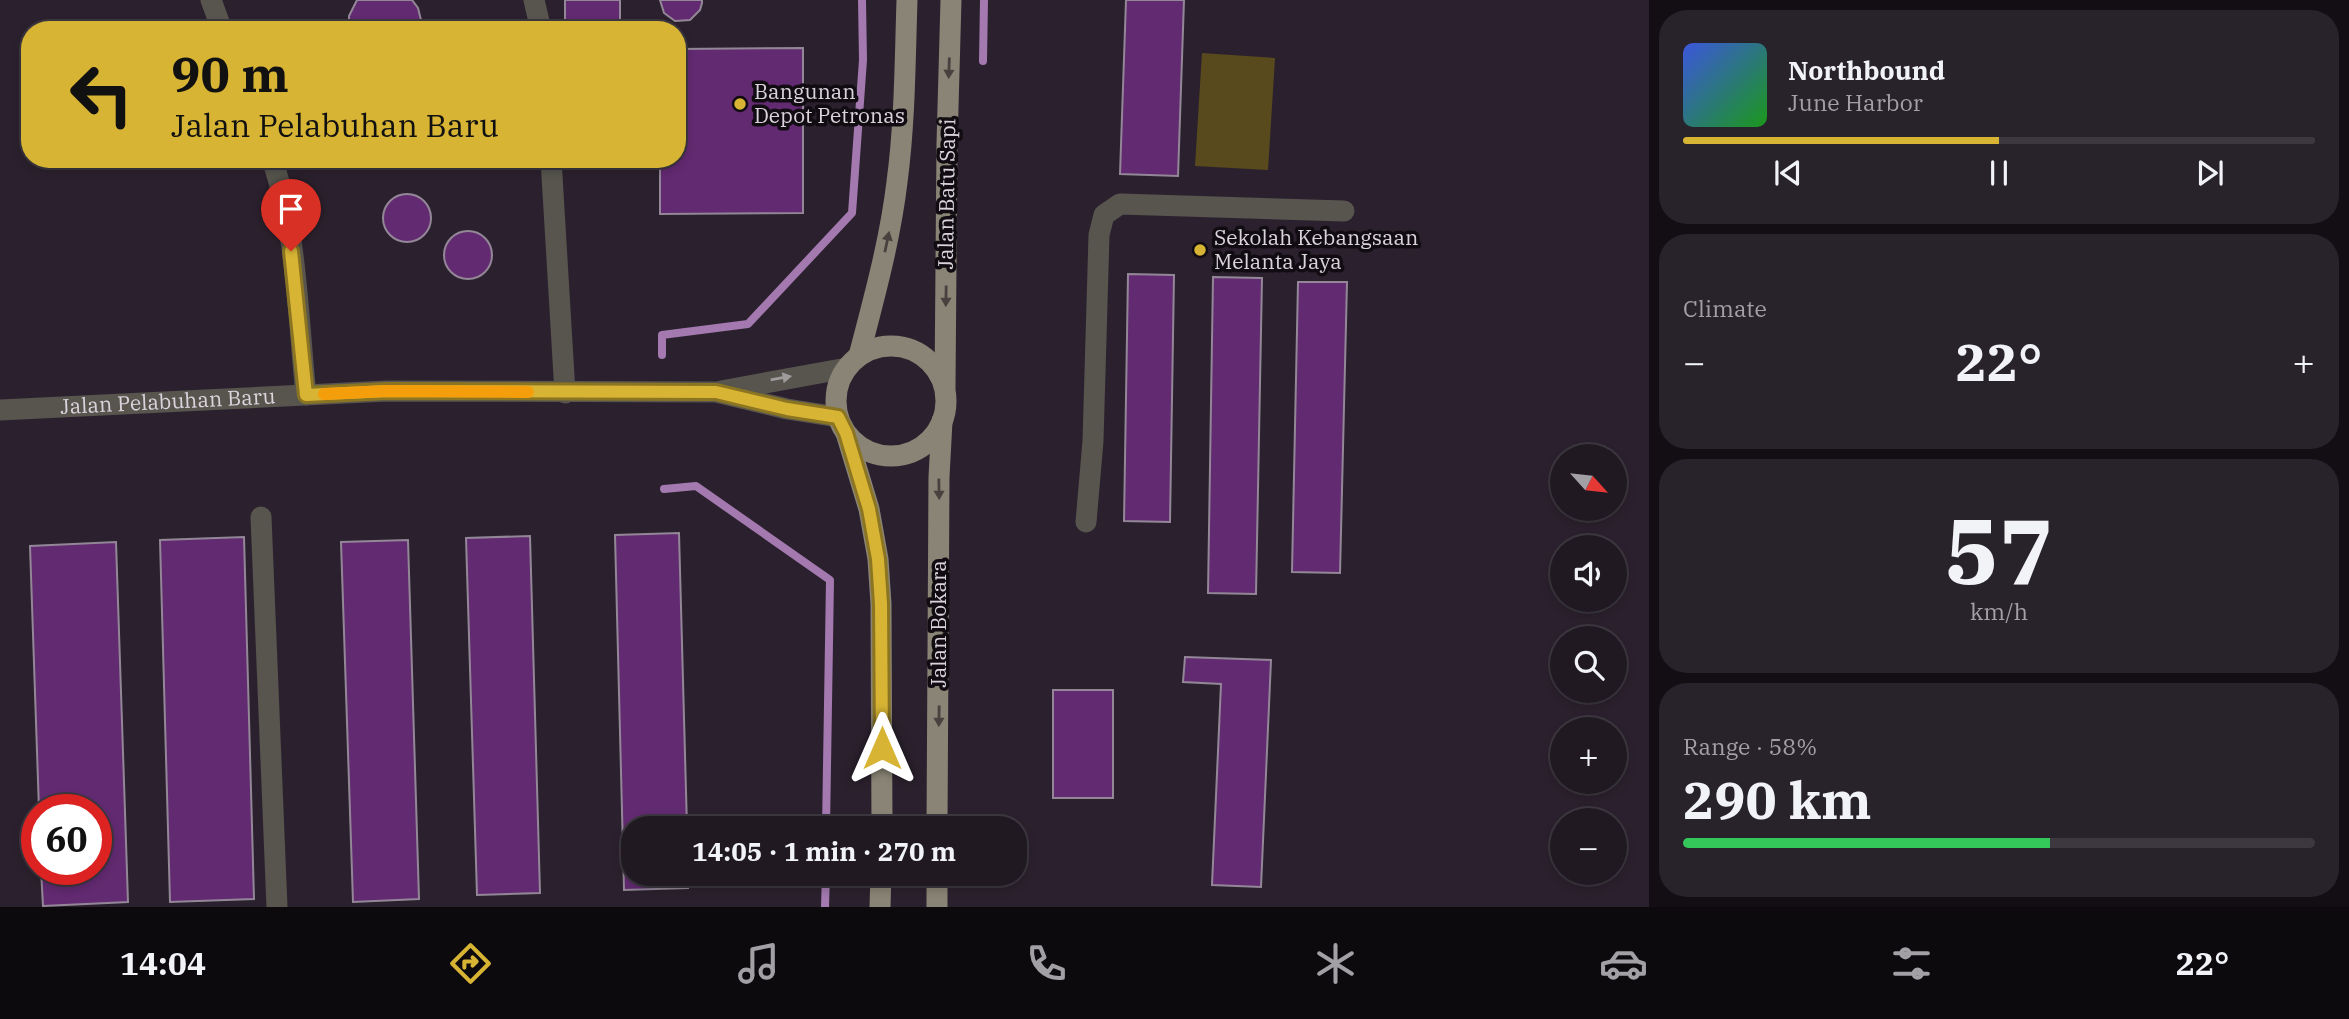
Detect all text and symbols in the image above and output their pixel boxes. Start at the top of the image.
text: 90 m [171,42,289,105]
icon: left [56,49,147,140]
text: Northbound [1788,53,1945,87]
one-way arrow [944,57,955,79]
place label: Bangunan Depot Petronas [754,77,905,129]
text: June Harbor [1788,87,1923,117]
marker: Bangunan Depot Petronas [732,96,748,112]
text: Jalan Pelabuhan Baru [171,104,499,146]
street label: Jalan Batu Sapi [931,118,961,270]
icon: previous [1769,154,1807,192]
icon: pause [1980,154,2018,192]
icon: next [2191,154,2229,192]
pin [261,179,321,251]
icon: arrive [272,190,310,228]
place label: Sekolah Kebangsaan Melanta Jaya [1214,223,1418,275]
one-way arrow [882,231,893,253]
marker: Sekolah Kebangsaan Melanta Jaya [1192,242,1208,258]
one-way arrow [940,285,952,307]
text: Climate [1683,293,1767,323]
text: 22° [1956,328,2042,395]
text: − [1683,337,1706,386]
text: + [2292,337,2315,386]
one-way arrow [770,373,792,384]
street label: Jalan Pelabuhan Baru [60,382,276,420]
north arrow [1550,444,1628,522]
map controls [1550,444,1627,885]
one-way arrow [933,478,945,500]
text: 57 [1944,491,2054,609]
button: sound [1550,535,1627,612]
street label: Jalan Bokara [924,560,952,688]
text: km/h [1970,596,2028,626]
button: search [1550,626,1627,703]
one-way arrow [933,705,944,727]
position arrow [845,711,919,785]
button: + [1550,717,1627,794]
text: Range · 58% [1683,731,1817,761]
text: 290 km [1683,766,1872,833]
speed limit sign: 60 [21,794,112,885]
button: − [1550,808,1627,885]
text: 14:05 · 1 min · 270 m [692,834,956,868]
icon: directions [446,939,495,988]
icon: music [734,939,783,988]
icon: phone [1022,939,1071,988]
icon: climate [1311,939,1360,988]
icon: car [1599,939,1648,988]
icon: filters [1887,939,1936,988]
text: 14:04 [120,942,206,984]
text: 22° [2176,942,2229,984]

